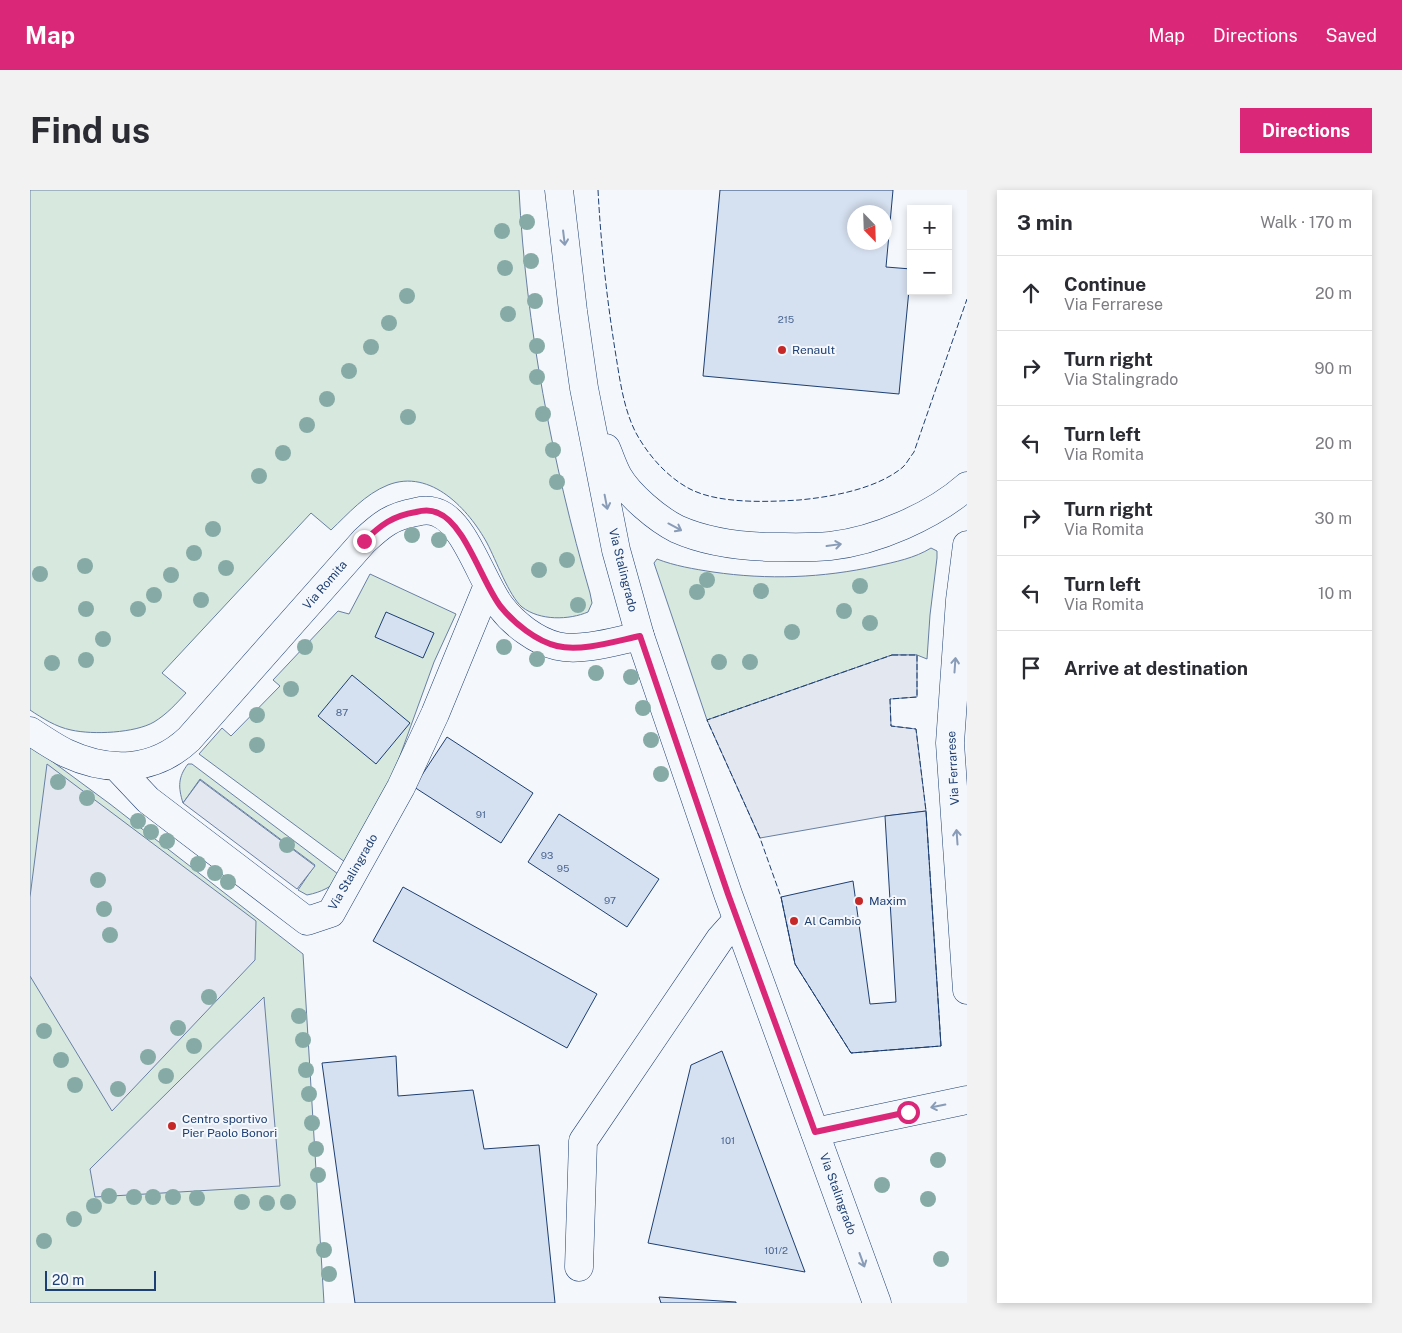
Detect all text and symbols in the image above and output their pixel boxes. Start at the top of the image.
text: Map [25,21,75,49]
text: Map [1148,25,1185,46]
text: Directions [1213,25,1298,46]
text: Saved [1326,25,1377,46]
button: Directions [1240,108,1372,153]
text: Find us [30,110,150,151]
north arrow [847,205,892,250]
map controls [907,205,952,295]
button: + [907,205,952,250]
text: 3 min [1017,210,1073,235]
text: Walk · 170 m [1260,213,1352,232]
one-way arrow [559,230,569,246]
button: − [907,250,952,295]
text: Continue [1064,273,1146,295]
icon: ahead [1017,279,1045,307]
text: 20 m [1315,284,1352,303]
text: Via Ferrarese [1064,295,1163,314]
house number: 215 [778,313,794,325]
place label: Renault [792,343,835,357]
marker: Renault [776,344,788,356]
text: Turn right [1064,348,1153,370]
icon: right [1017,354,1045,382]
text: 90 m [1315,359,1352,378]
text: Via Stalingrado [1064,370,1178,389]
text: Turn left [1064,423,1141,445]
icon: left [1017,429,1045,457]
text: 20 m [1315,434,1352,453]
text: Via Romita [1064,445,1144,464]
one-way arrow [602,494,612,510]
text: Turn right [1064,498,1153,520]
icon: right [1017,504,1045,532]
text: 30 m [1315,509,1352,528]
text: Via Romita [1064,520,1144,539]
one-way arrow [667,523,682,532]
street label: Via Stalingrado [606,527,640,613]
route end [353,530,376,553]
one-way arrow [826,540,842,550]
street label: Via Romita [300,558,350,612]
text: Turn left [1064,573,1141,595]
icon: left [1017,579,1045,607]
text: 10 m [1318,584,1352,603]
text: Via Romita [1064,595,1144,614]
icon: arrive [1017,654,1045,682]
one-way arrow [951,657,960,673]
text: Arrive at destination [1064,657,1248,679]
house number: 87 [336,706,348,718]
street label: Via Ferrarese [944,730,962,806]
house number: 91 [476,808,486,820]
one-way arrow [952,829,961,845]
street label: Via Stalingrado [326,831,381,913]
house number: 93 [541,849,553,861]
house number: 95 [557,862,569,874]
house number: 97 [604,894,616,906]
place label: Maxim [869,894,906,908]
marker: Maxim [853,895,865,907]
place label: Al Cambio [804,914,861,928]
marker: Al Cambio [788,915,800,927]
route start [897,1101,920,1124]
one-way arrow [930,1102,946,1111]
place label: Centro sportivo Pier Paolo Bonori [182,1112,277,1140]
marker: Centro sportivo Pier Paolo Bonori [166,1120,178,1132]
house number: 101 [721,1134,735,1146]
street label: Via Stalingrado [817,1151,859,1237]
house number: 101/2 [764,1244,788,1256]
one-way arrow [858,1251,867,1267]
scale bar [45,1268,156,1291]
text: 20 m [52,1272,84,1288]

